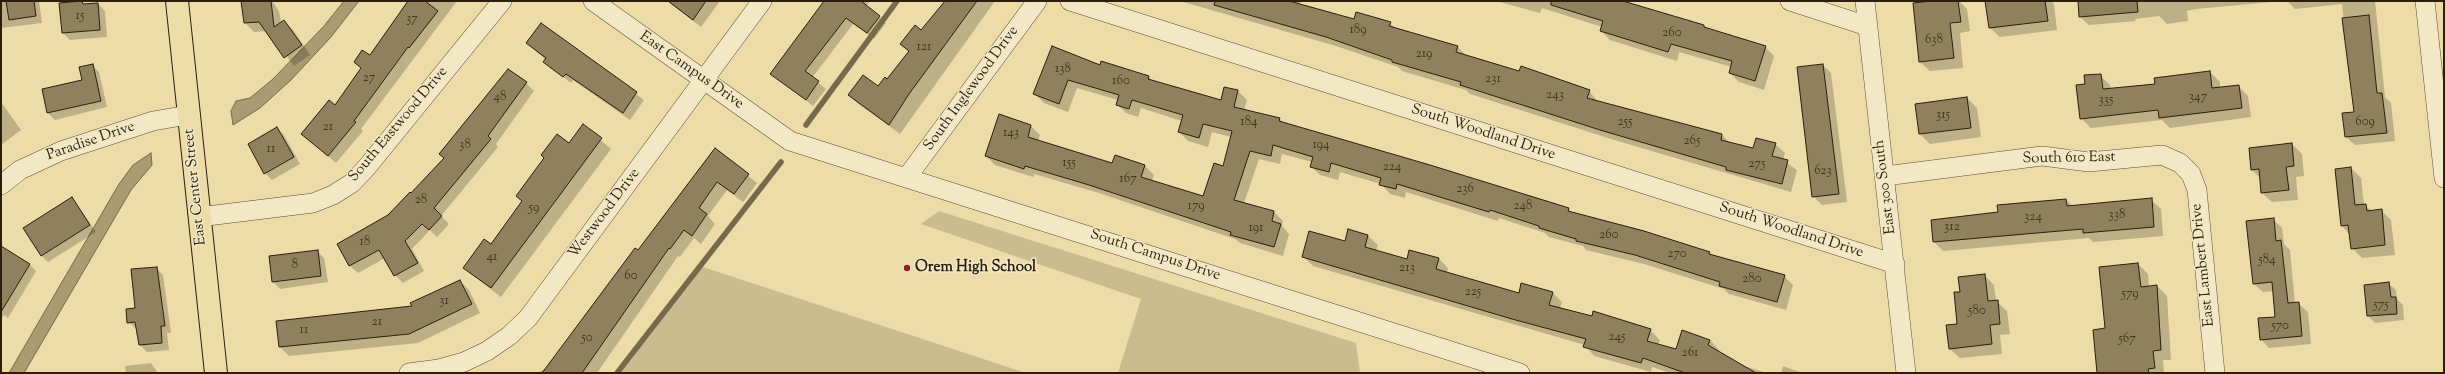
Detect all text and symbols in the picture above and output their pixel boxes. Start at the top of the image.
house number: 15 [76,9,84,25]
house number: 37 [406,12,418,28]
street label: South Inglewood Drive [921,23,1023,155]
house number: 189 [1349,23,1367,39]
house number: 260 [1662,26,1682,42]
street label: East Campus Drive [635,28,747,114]
house number: 638 [1925,33,1943,49]
house number: 121 [917,40,931,56]
house number: 219 [1416,47,1432,63]
house number: 138 [1055,62,1071,78]
street label: South Eastwood Drive [346,64,452,186]
house number: 27 [363,71,375,87]
house number: 231 [1485,72,1501,88]
house number: 160 [1112,74,1130,90]
house number: 243 [1546,88,1564,104]
house number: 48 [493,90,507,106]
house number: 347 [2189,90,2207,106]
house number: 335 [2099,93,2113,109]
street label: South Woodland Drive [1409,101,1557,165]
house number: 315 [1936,108,1950,124]
house number: 184 [1240,115,1258,131]
house number: 255 [1617,115,1633,131]
house number: 609 [2355,115,2375,131]
street label: Paradise Drive [44,118,138,166]
house number: 21 [323,120,333,136]
house number: 143 [1003,126,1019,142]
street label: East Center Street [181,128,211,246]
house number: 265 [1684,134,1700,150]
house number: 38 [459,138,471,154]
house number: 194 [1312,138,1330,154]
street label: East 300 South [1871,139,1901,235]
house number: 11 [267,142,275,158]
street label: South 610 East [2022,149,2116,169]
house number: 155 [1062,156,1076,172]
house number: 275 [1748,157,1766,173]
house number: 224 [1383,160,1401,176]
house number: 623 [1814,164,1832,180]
street label: Westwood Drive [565,165,645,263]
house number: 167 [1119,172,1137,188]
house number: 236 [1456,182,1474,198]
house number: 28 [415,193,427,209]
house number: 179 [1187,199,1205,215]
house number: 248 [1513,199,1533,215]
street label: South Woodland Drive [1717,199,1865,263]
house number: 59 [529,201,539,217]
street label: East Lambert Drive [2189,203,2219,327]
house number: 338 [2108,208,2126,224]
house number: 324 [2024,210,2042,226]
house number: 312 [1944,220,1960,236]
house number: 191 [1248,221,1264,237]
street label: South Campus Drive [1087,226,1223,286]
house number: 260 [1599,228,1619,244]
house number: 18 [360,235,370,251]
house number: 270 [1667,247,1687,263]
house number: 41 [487,250,497,266]
house number: 584 [2258,253,2276,269]
house number: 8 [292,258,298,274]
place label: Orem High School [915,259,1036,277]
house number: 213 [1399,261,1415,277]
marker: Orem High School [902,263,912,273]
house number: 60 [624,269,638,285]
house number: 280 [1742,272,1762,288]
house number: 225 [1465,285,1481,301]
house number: 579 [2121,287,2139,303]
house number: 31 [439,294,449,310]
house number: 575 [2373,298,2389,314]
house number: 580 [1968,304,1986,320]
house number: 21 [372,315,382,331]
house number: 570 [2271,319,2289,335]
house number: 11 [300,323,308,339]
house number: 245 [1608,330,1626,346]
house number: 50 [581,331,593,347]
house number: 567 [2118,332,2136,348]
house number: 261 [1682,346,1698,362]

